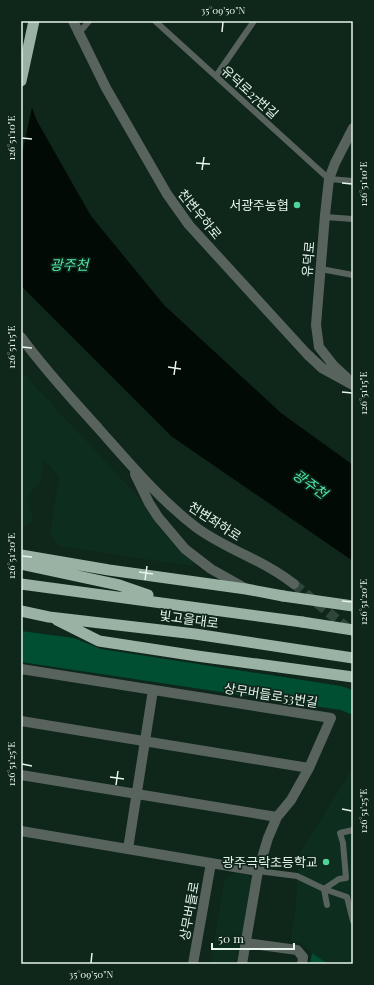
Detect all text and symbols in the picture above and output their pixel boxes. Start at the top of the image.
text: 35°09'50"N [201,3,245,17]
street label: 유덕로27번길 [218,61,283,122]
text: 126°51'10"E [4,115,18,161]
text: 126°51'10"E [356,161,370,207]
street label: 천변우하로 [175,185,226,242]
place label: 서광주농협 [229,196,289,213]
marker: 서광주농협 [292,200,302,210]
street label: 유덕로 [297,240,318,278]
water label: 광주천 [50,255,89,274]
text: 126°51'15"E [4,325,18,369]
text: 126°51'15"E [356,371,370,415]
water label: 광주천 [289,465,332,503]
street label: 천변좌하로 [186,497,245,544]
text: 126°51'20"E [4,533,18,579]
text: 126°51'20"E [356,579,370,625]
street label: 빛고을대로 [158,606,220,631]
street label: 상무버들로53번길 [223,679,319,710]
text: 126°51'25"E [4,742,18,786]
text: 126°51'25"E [356,789,370,833]
place label: 광주극락초등학교 [222,853,318,870]
marker: 광주극락초등학교 [321,857,331,867]
street label: 상무버들로 [175,880,202,942]
scale bar [212,925,294,951]
text: 50 m [218,930,244,946]
text: 35°09'50"N [69,967,113,981]

